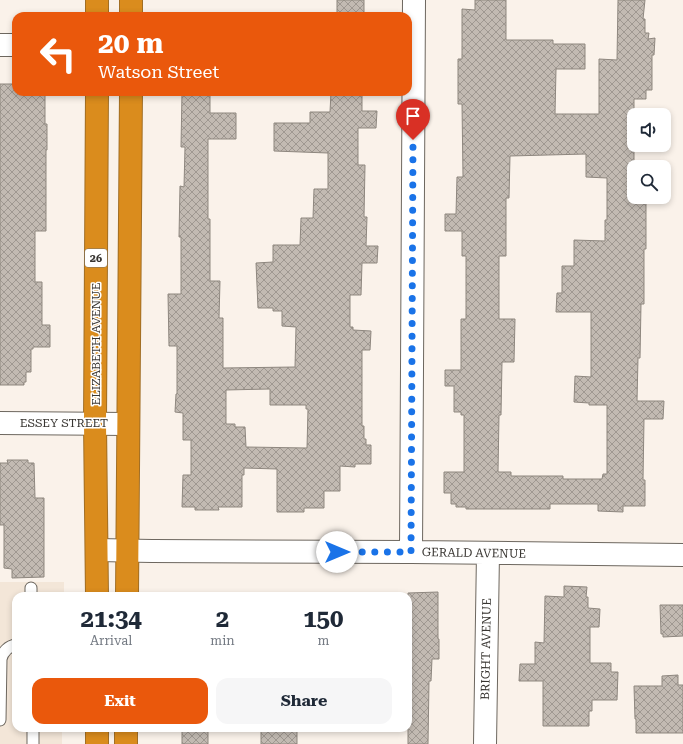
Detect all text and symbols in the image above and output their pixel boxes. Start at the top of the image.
text: 20 m [98,27,163,60]
icon: left [32,28,84,80]
text: Watson Street [98,61,219,82]
pin [396,99,430,140]
icon: arrive [402,105,424,127]
map controls [627,108,671,204]
button: sound [627,108,671,152]
button: search [627,160,671,204]
road number: 26 [85,249,107,267]
street label: ELIZABETH AVENUE [89,283,103,405]
street label: ESSEY STREET [20,416,108,430]
position arrow [316,531,358,573]
street label: GERALD AVENUE [422,545,526,561]
street label: BRIGHT AVENUE [478,598,494,700]
text: 21:34 [81,605,142,633]
text: 2 [216,605,229,633]
text: 150 [303,605,344,633]
text: Arrival [90,633,132,648]
text: min [210,633,235,648]
text: m [317,633,329,648]
button: Exit [32,678,208,724]
button: Share [216,678,392,724]

